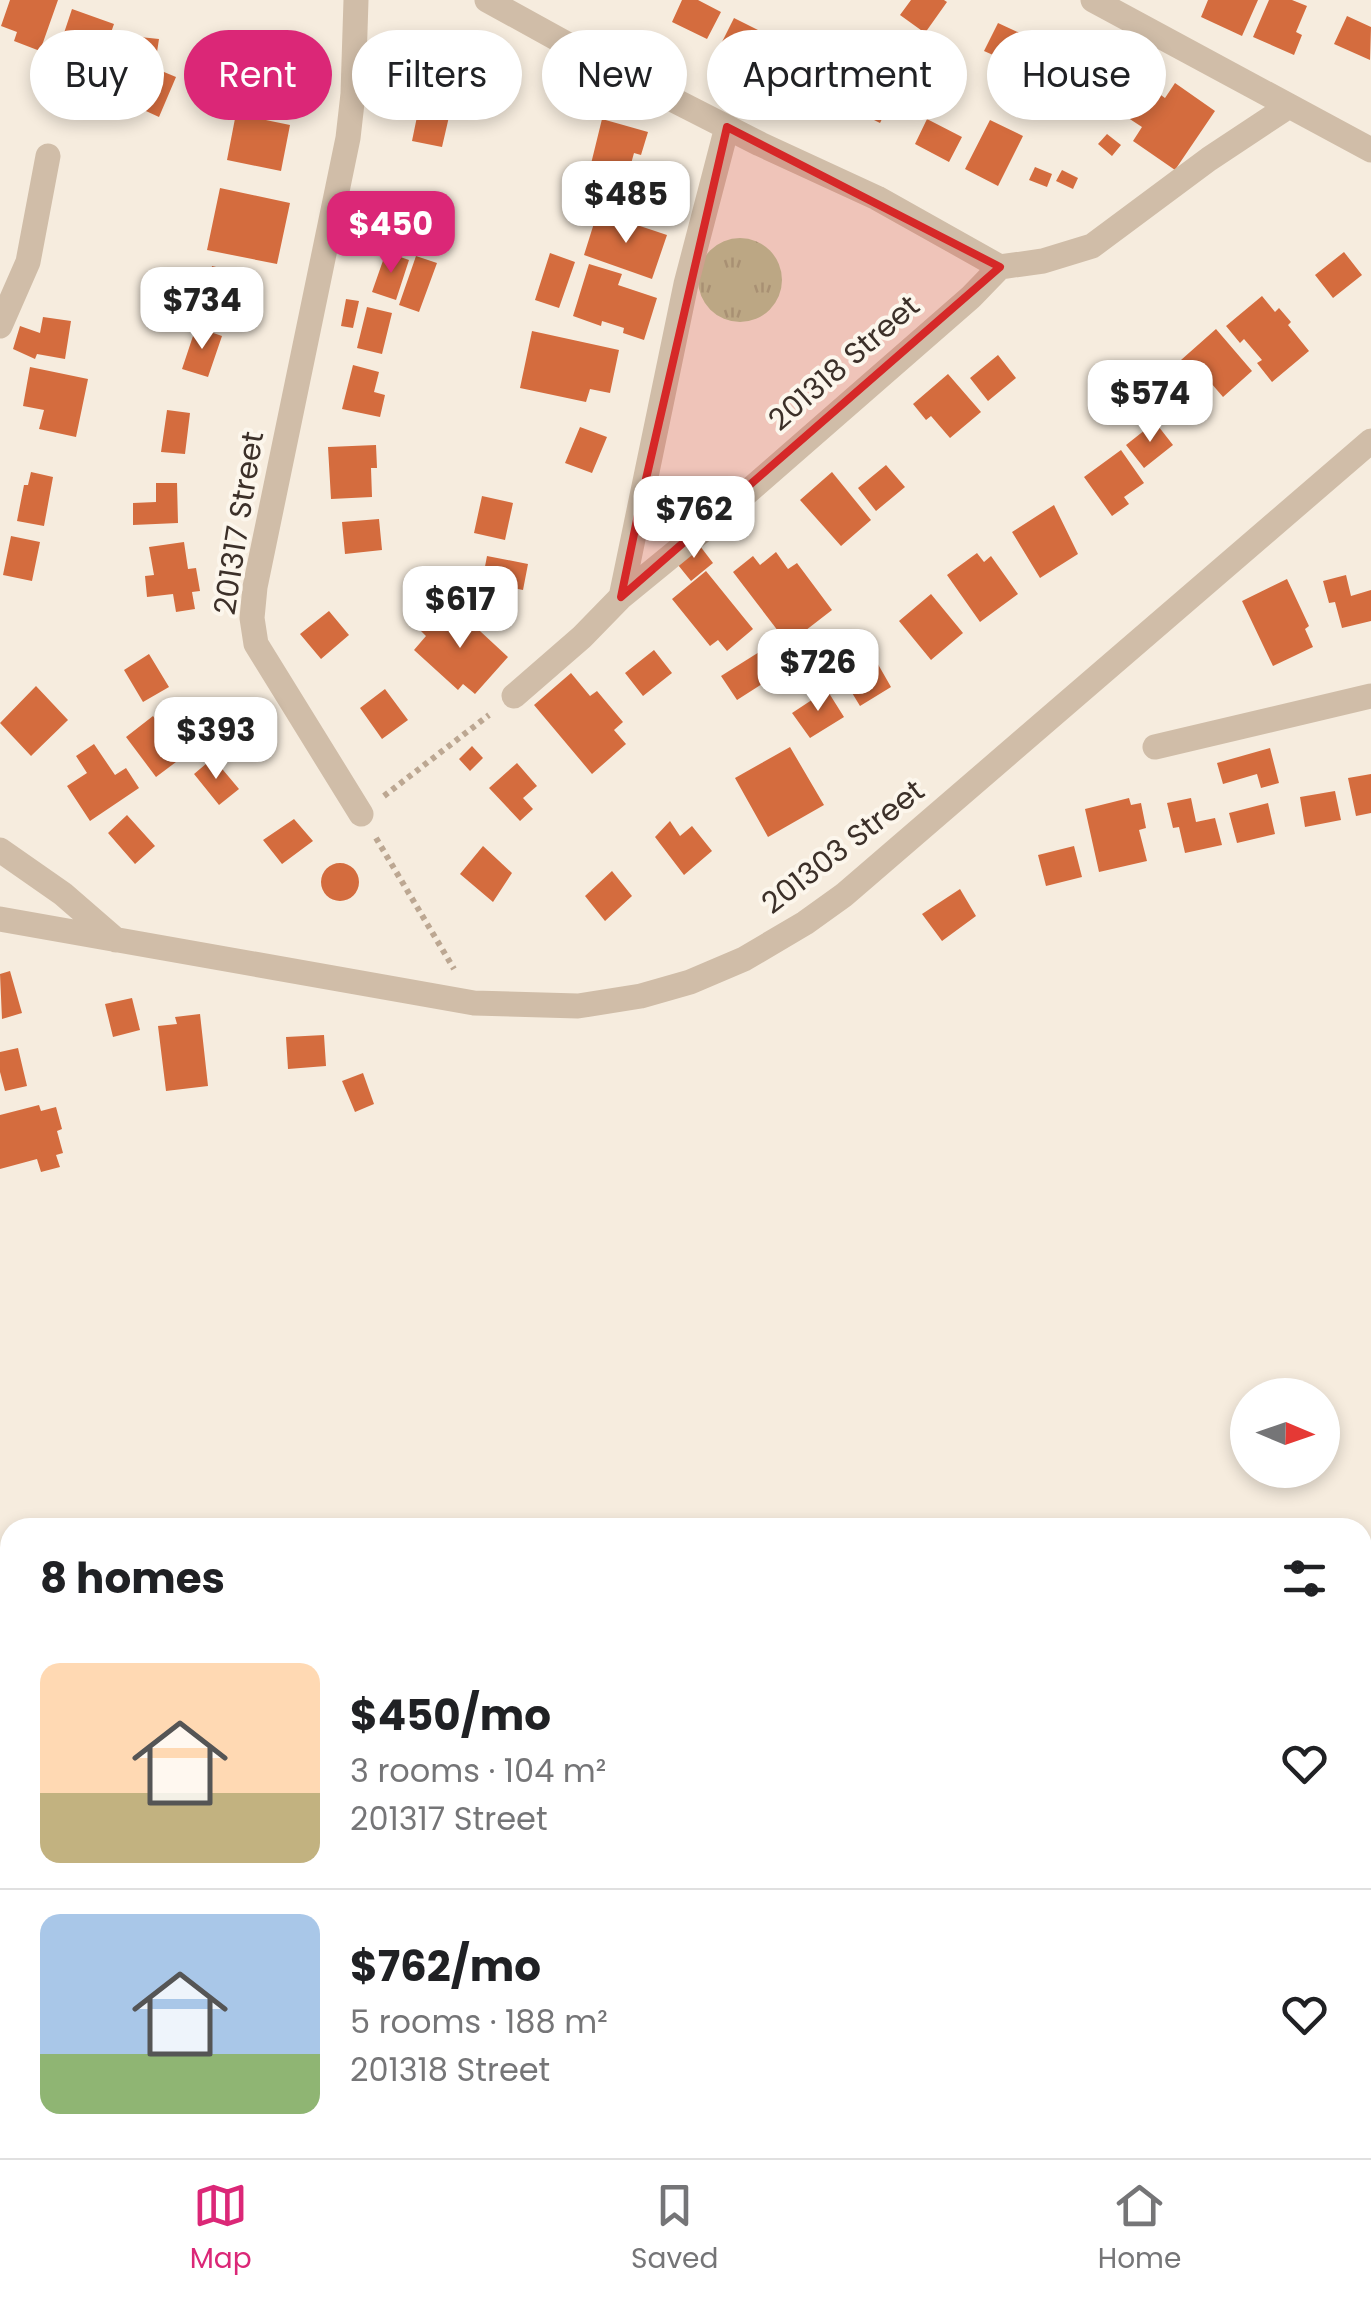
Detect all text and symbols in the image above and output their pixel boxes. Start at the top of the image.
chip: Buy [30,30,164,120]
chip: Rent [184,30,332,120]
chip: Filters [352,30,522,120]
chip: New [542,30,687,120]
chip: Apartment [707,30,967,120]
chip: House [987,30,1166,120]
pin: $485 [567,161,685,246]
text: $485 [584,171,668,216]
pin: $450 [332,191,450,276]
text: $450 [349,201,433,246]
pin: $734 [143,267,261,352]
text: $734 [162,277,242,322]
street label: 201318 Street [759,285,929,440]
pin: $574 [1091,360,1209,445]
text: $574 [1110,370,1190,415]
street label: 201317 Street [203,428,274,618]
pin: $762 [635,476,753,561]
text: $762 [656,486,732,531]
pin: $617 [401,566,519,651]
text: $617 [425,576,495,621]
pin: $726 [759,629,877,714]
text: $726 [780,639,856,684]
pin: $393 [157,697,275,782]
text: $393 [176,707,256,752]
street label: 201303 Street [752,769,933,924]
north arrow [1230,1378,1340,1488]
map controls [1230,1378,1340,1488]
text: 8 homes [40,1549,225,1608]
icon: filters [1277,1551,1332,1606]
text: $450/mo [350,1686,551,1745]
icon: home [120,1703,240,1823]
icon: heart [1277,1736,1332,1791]
text: 3 rooms · 104 m² [350,1748,606,1793]
text: 201317 Street [350,1796,548,1841]
text: $762/mo [350,1937,541,1996]
icon: home [120,1954,240,2074]
icon: heart [1277,1987,1332,2042]
text: 5 rooms · 188 m² [350,1999,608,2044]
text: 201318 Street [350,2047,550,2092]
tab: Map [190,2178,252,2280]
tab: Saved [631,2178,718,2280]
tab: Home [1098,2178,1181,2280]

